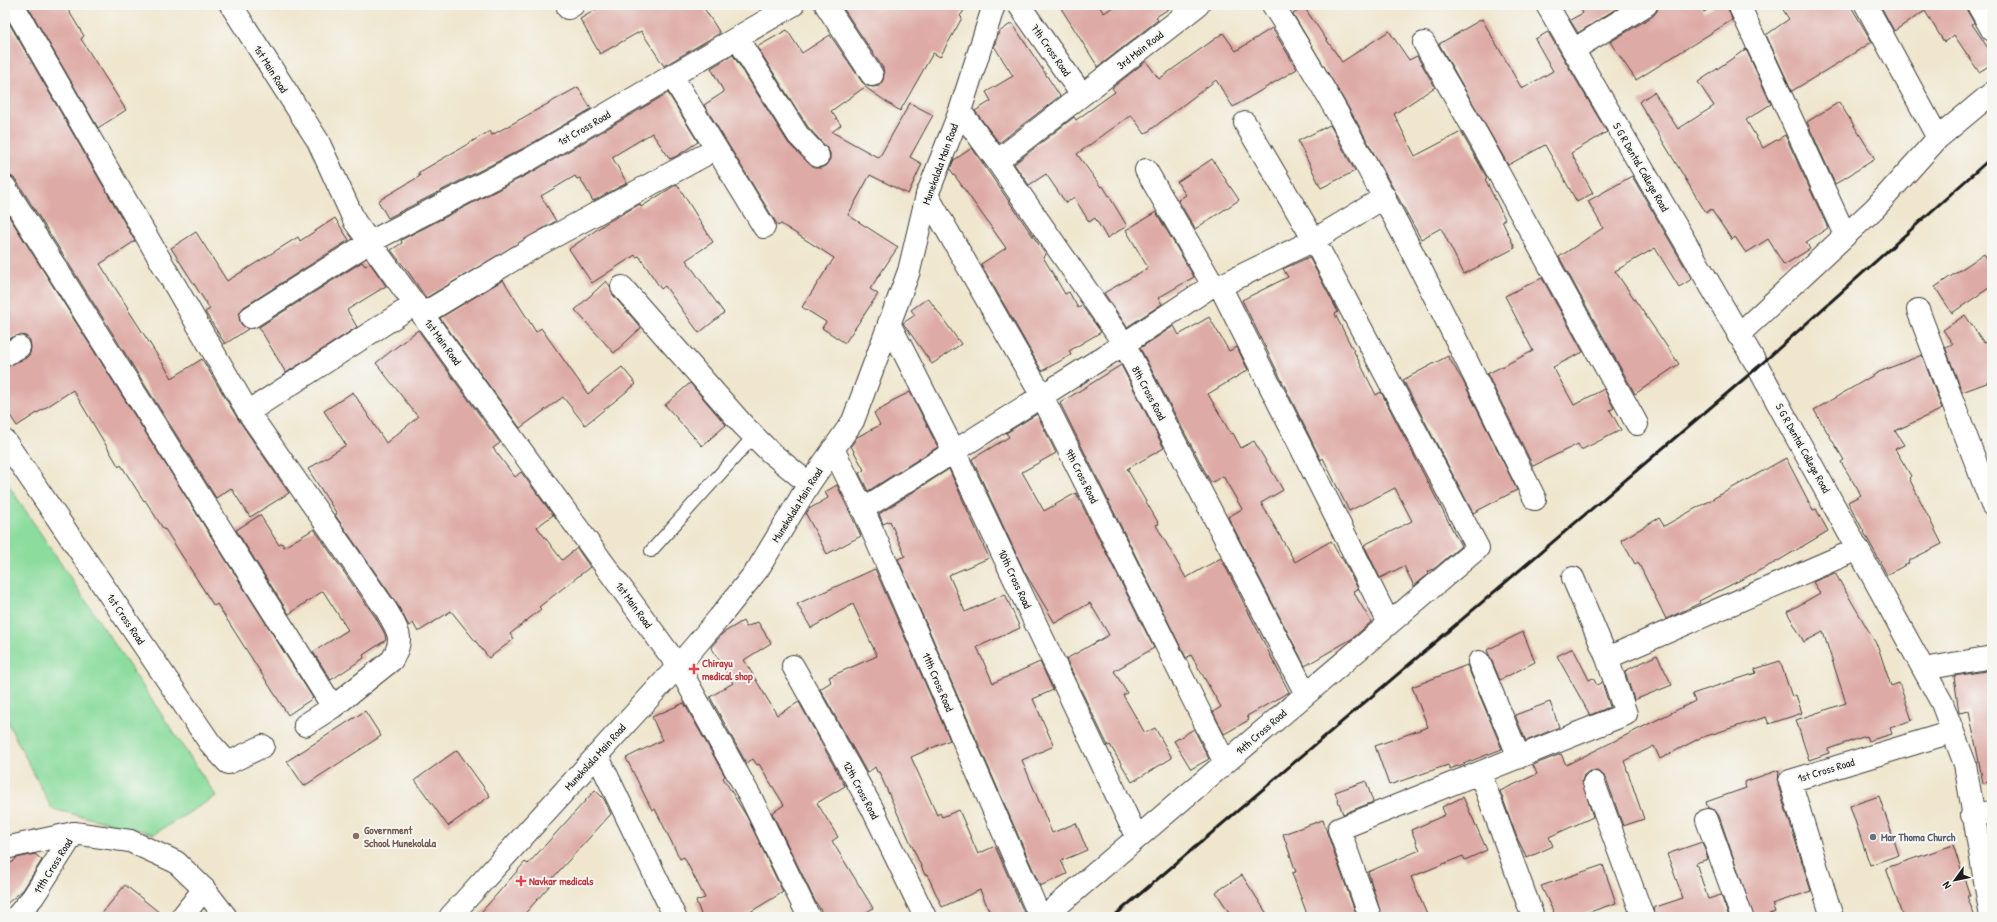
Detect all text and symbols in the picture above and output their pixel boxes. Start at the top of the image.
street label: 7th Cross Road [1028,21,1074,79]
street label: 3rd Main Road [1114,27,1166,72]
street label: 1st Main Road [251,43,291,96]
street label: 1st Cross Road [555,107,613,149]
street label: S G R Dental College Road [1610,120,1673,215]
street label: Munekolala Main Road [919,121,961,206]
street label: 1st Main Road [422,316,465,368]
street label: 8th Cross Road [1129,363,1169,423]
street label: S G R Dental College Road [1773,401,1834,496]
street label: 9th Cross Road [1062,447,1102,506]
street label: Munekolala Main Road [769,465,826,545]
street label: 10th Cross Road [995,547,1035,611]
street label: 1st Main Road [613,579,656,631]
street label: 1st Cross Road [104,591,148,648]
street label: 11th Cross Road [919,650,957,714]
place label: Chirayu medical shop [702,656,753,684]
marker: Chirayu medical shop [689,664,699,674]
street label: 14th Cross Road [1233,706,1290,758]
street label: Munekolala Main Road [561,720,629,793]
street label: 1st Cross Road [1796,755,1857,785]
street label: 12th Cross Road [840,759,882,822]
place label: Government School Munekolala [364,823,437,850]
place label: Mar Thoma Church [1881,830,1956,844]
marker: Government School Munekolala [351,831,361,841]
marker: Mar Thoma Church [1868,832,1878,842]
street label: 11th Cross Road [30,835,76,896]
north arrow [1935,860,1975,900]
place label: Navkar medicals [529,874,594,888]
marker: Navkar medicals [516,876,526,886]
text: N [1939,879,1954,892]

